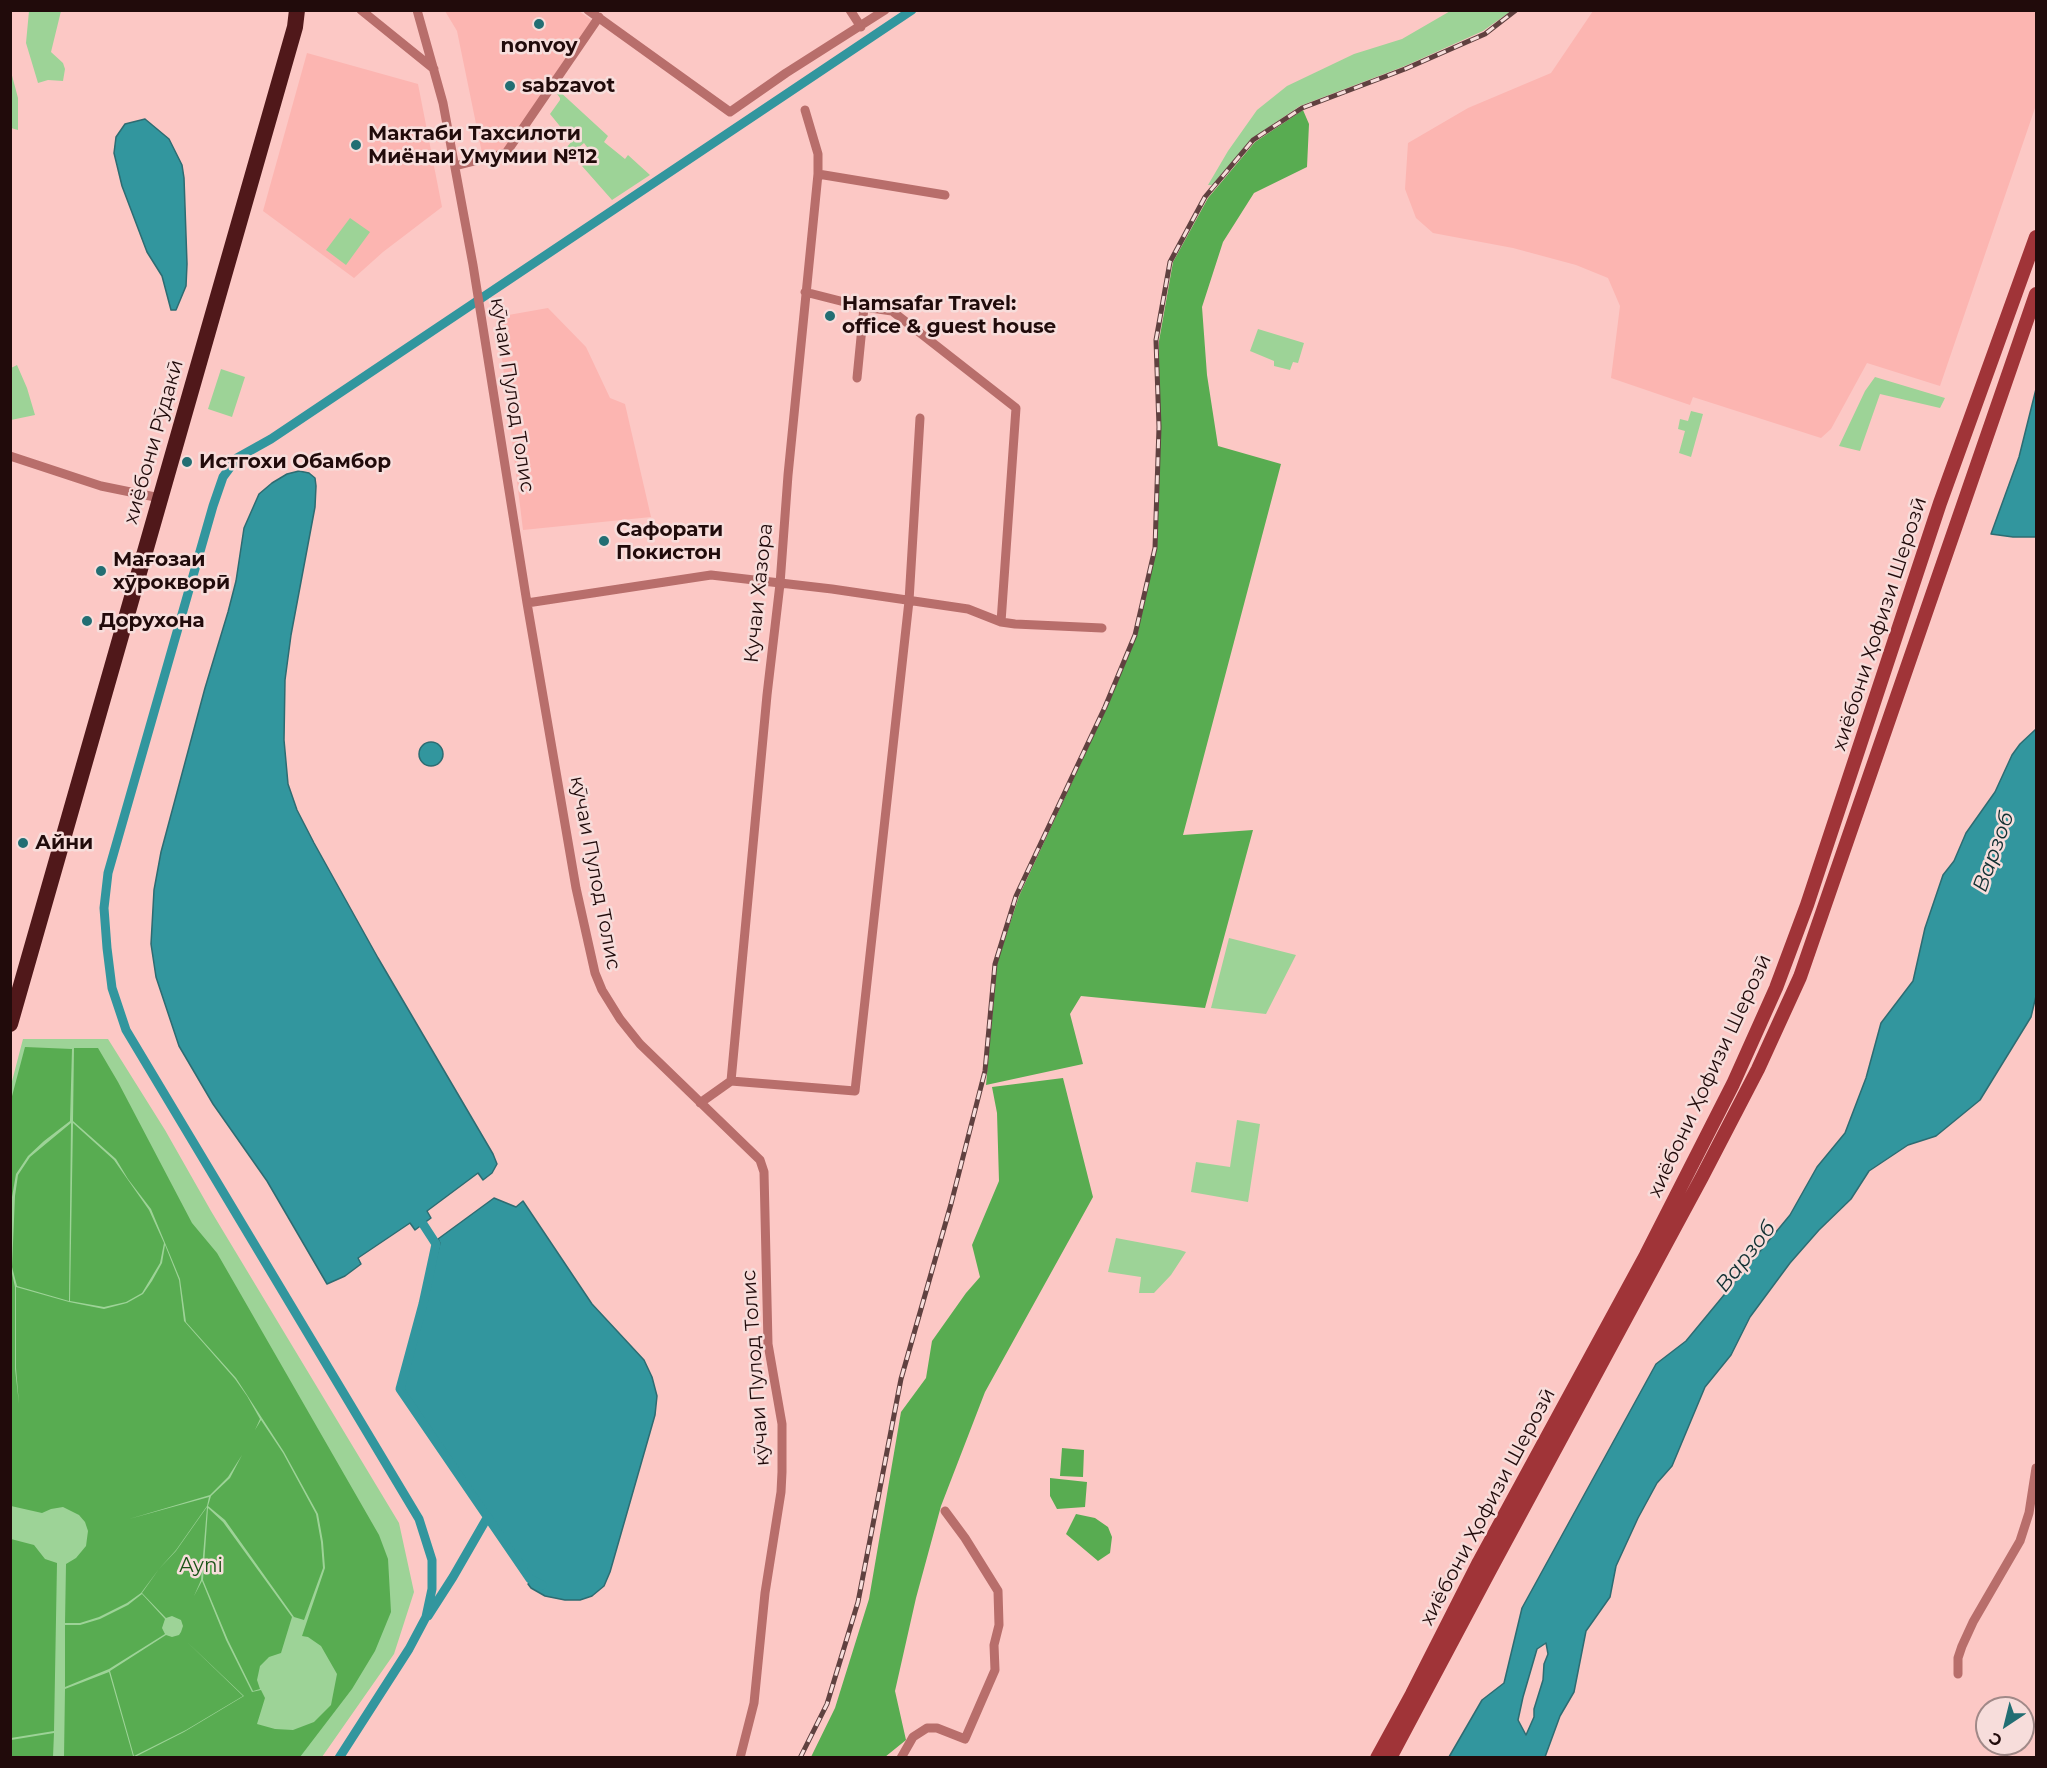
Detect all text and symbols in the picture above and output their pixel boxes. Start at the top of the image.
marker: nonvoy [532,17,546,31]
place label: nonvoy [500,34,578,58]
place label: sabzavot [522,74,615,98]
marker: sabzavot [503,79,517,93]
place label: Мактаби Тахсилоти Миёнаи Умумии №12 [368,122,597,169]
marker: Мактаби Тахсилоти Миёнаи Умумии №12 [349,138,363,152]
place label: Hamsafar Travel: office & guest house [842,292,1056,339]
street label: кӯчаи Пулод Толис [485,296,539,494]
marker: Hamsafar Travel: office & guest house [823,309,837,323]
street label: хиёбони Рӯдакӣ [119,357,189,527]
place label: Истгохи Обамбор [199,450,391,474]
marker: Истгохи Обамбор [180,455,194,469]
street label: хиёбони Ҳофизи Шерозӣ [1828,494,1932,754]
place label: Сафорати Покистон [616,518,723,565]
street label: Кучаи Хазора [740,522,778,664]
marker: Сафорати Покистон [597,534,611,548]
place label: Мағозаи хӯрокворӣ [113,548,230,595]
marker: Мағозаи хӯрокворӣ [94,564,108,578]
place label: Дорухона [99,609,205,633]
marker: Дорухона [80,614,94,628]
street label: кӯчаи Пулод Толис [564,774,626,972]
water label: Варзоб [1968,809,2020,895]
place label: Айни [35,831,93,855]
marker: Айни [16,836,30,850]
street label: хиёбони Ҳофизи Шерозӣ [1643,951,1777,1201]
water label: Варзоб [1710,1216,1782,1298]
street label: кӯчаи Пулод Толис [737,1269,775,1467]
street label: хиёбони Ҳофизи Шерозӣ [1415,1384,1561,1630]
park label: Ayni [179,1554,223,1578]
north arrow [1975,1696,2035,1756]
text: С [1985,1728,2006,1751]

